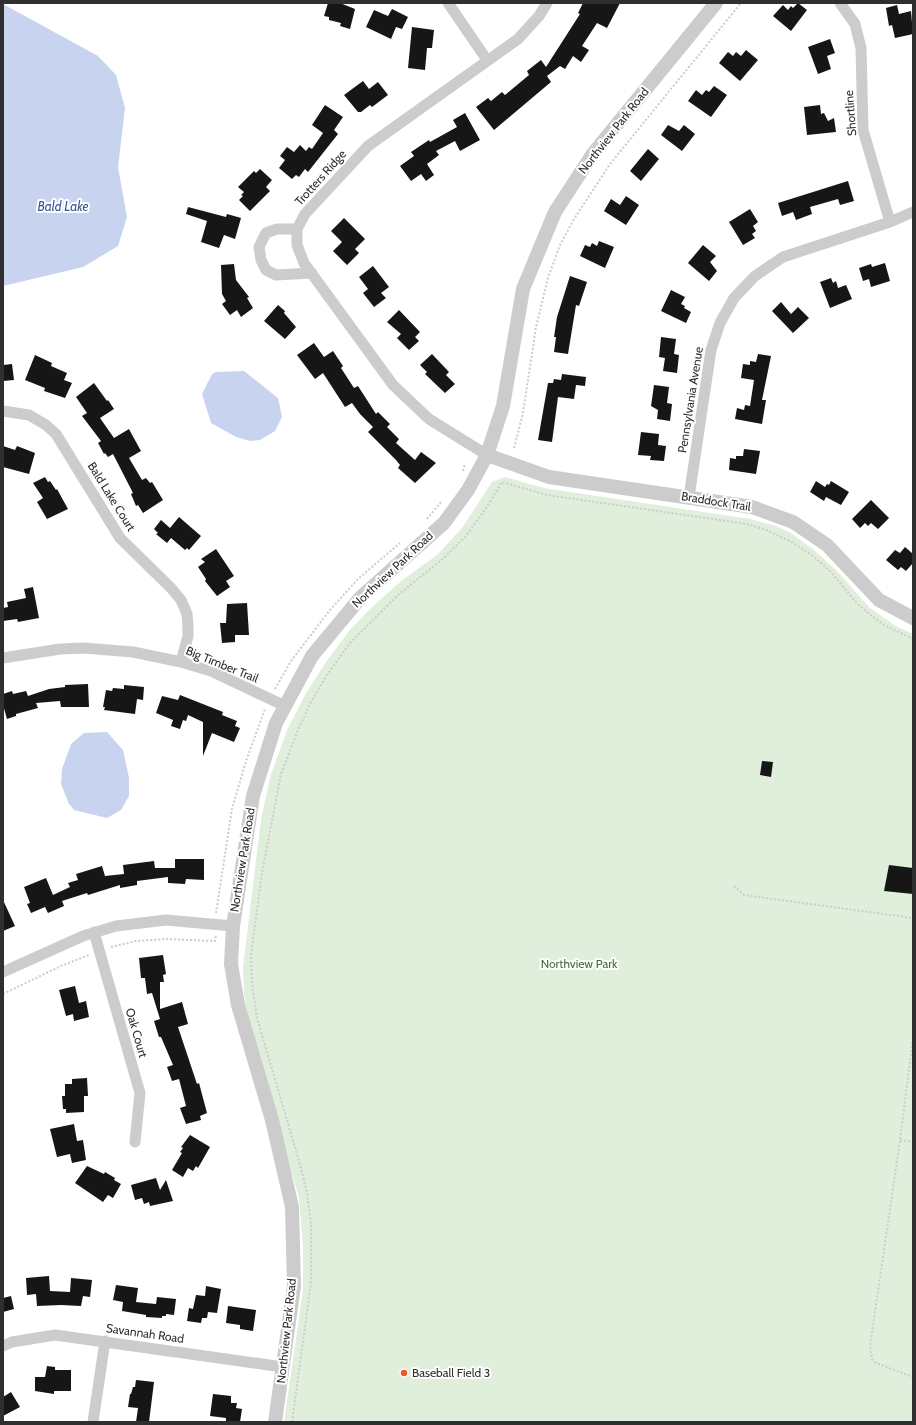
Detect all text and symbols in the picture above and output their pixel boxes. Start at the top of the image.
street label: Northview Park Road [576,85,652,177]
street label: Shortline [842,90,860,136]
street label: Trotters Ridge [292,147,350,209]
water label: Bald Lake [37,199,89,215]
street label: Pennsylvania Avenue [675,346,707,454]
street label: Bald Lake Court [84,460,138,534]
street label: Braddock Trail [680,489,752,515]
street label: Northview Park Road [350,529,436,611]
street label: Big Timber Trail [184,644,260,686]
street label: Northview Park Road [228,807,258,913]
park label: Northview Park [541,957,617,971]
street label: Oak Court [122,1007,150,1059]
street label: Northview Park Road [274,1278,300,1384]
street label: Savannah Road [105,1321,185,1347]
place label: Baseball Field 3 [412,1366,490,1380]
marker: Baseball Field 3 [399,1368,409,1378]

